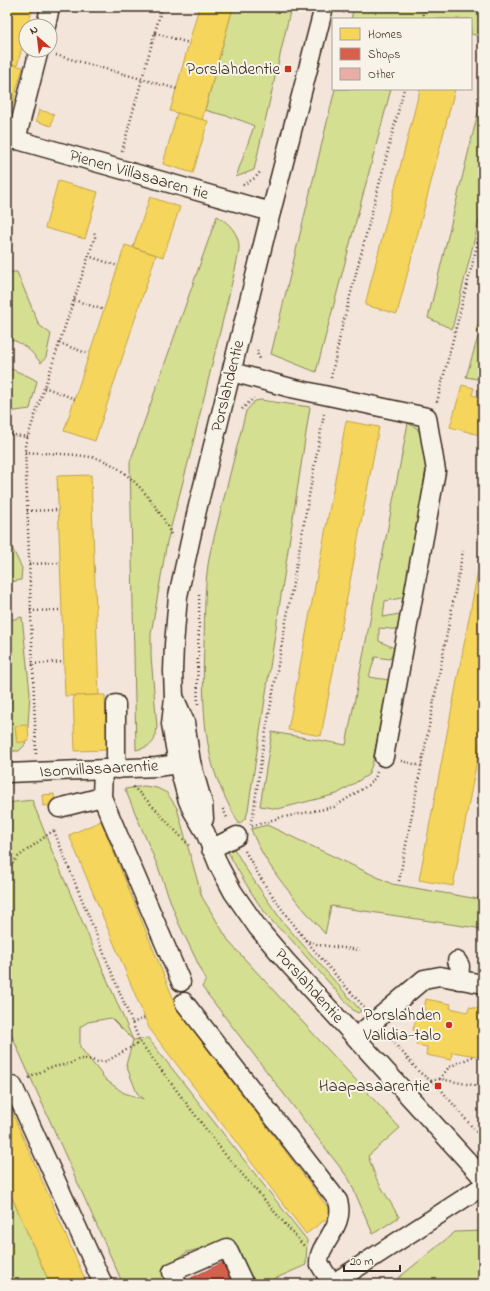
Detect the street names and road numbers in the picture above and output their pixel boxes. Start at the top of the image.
street label: Pienen Villasaaren tie [66,143,212,207]
street label: Porslahdentie [205,337,252,434]
street label: Isonvillasaarentie [39,753,159,785]
street label: Porslahdentie [268,943,350,1029]

